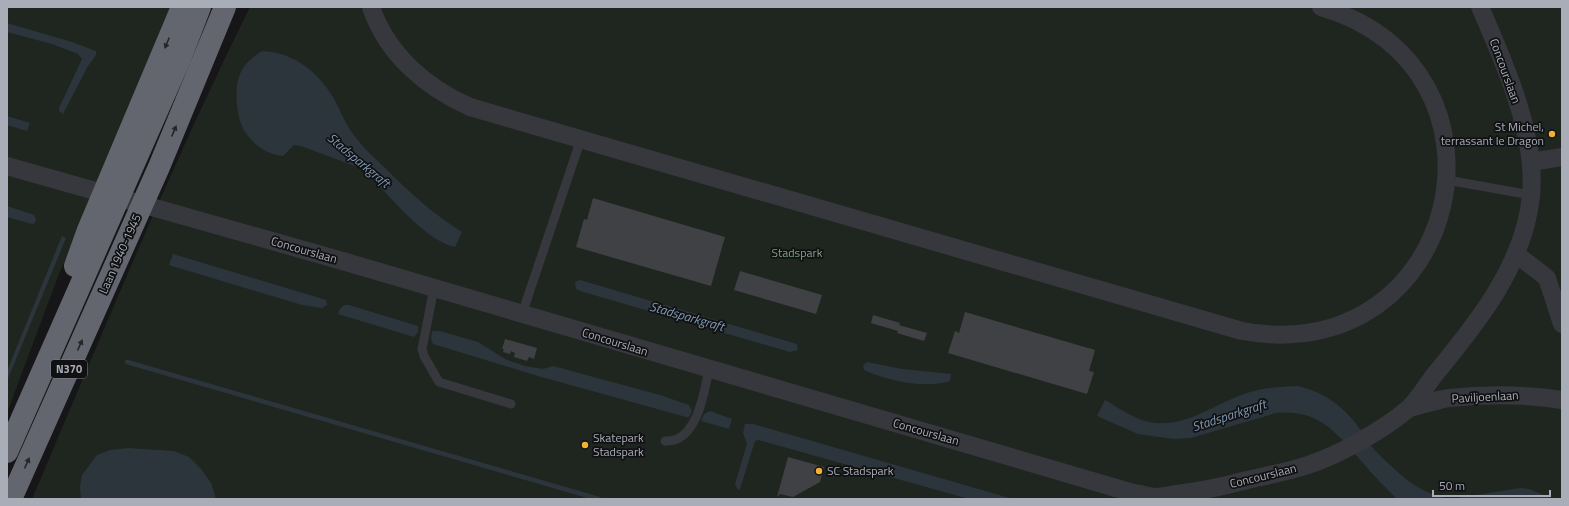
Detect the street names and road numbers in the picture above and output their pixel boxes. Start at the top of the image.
street label: Concourslaan [1485,36,1526,106]
street label: Laan 1940-1945 [93,210,146,297]
street label: Concourslaan [269,231,339,268]
street label: Concourslaan [580,322,650,361]
road number: N370 [51,360,87,378]
street label: Paviljoenlaan [1451,385,1519,408]
street label: Concourslaan [891,413,961,450]
street label: Concourslaan [1228,458,1298,493]

